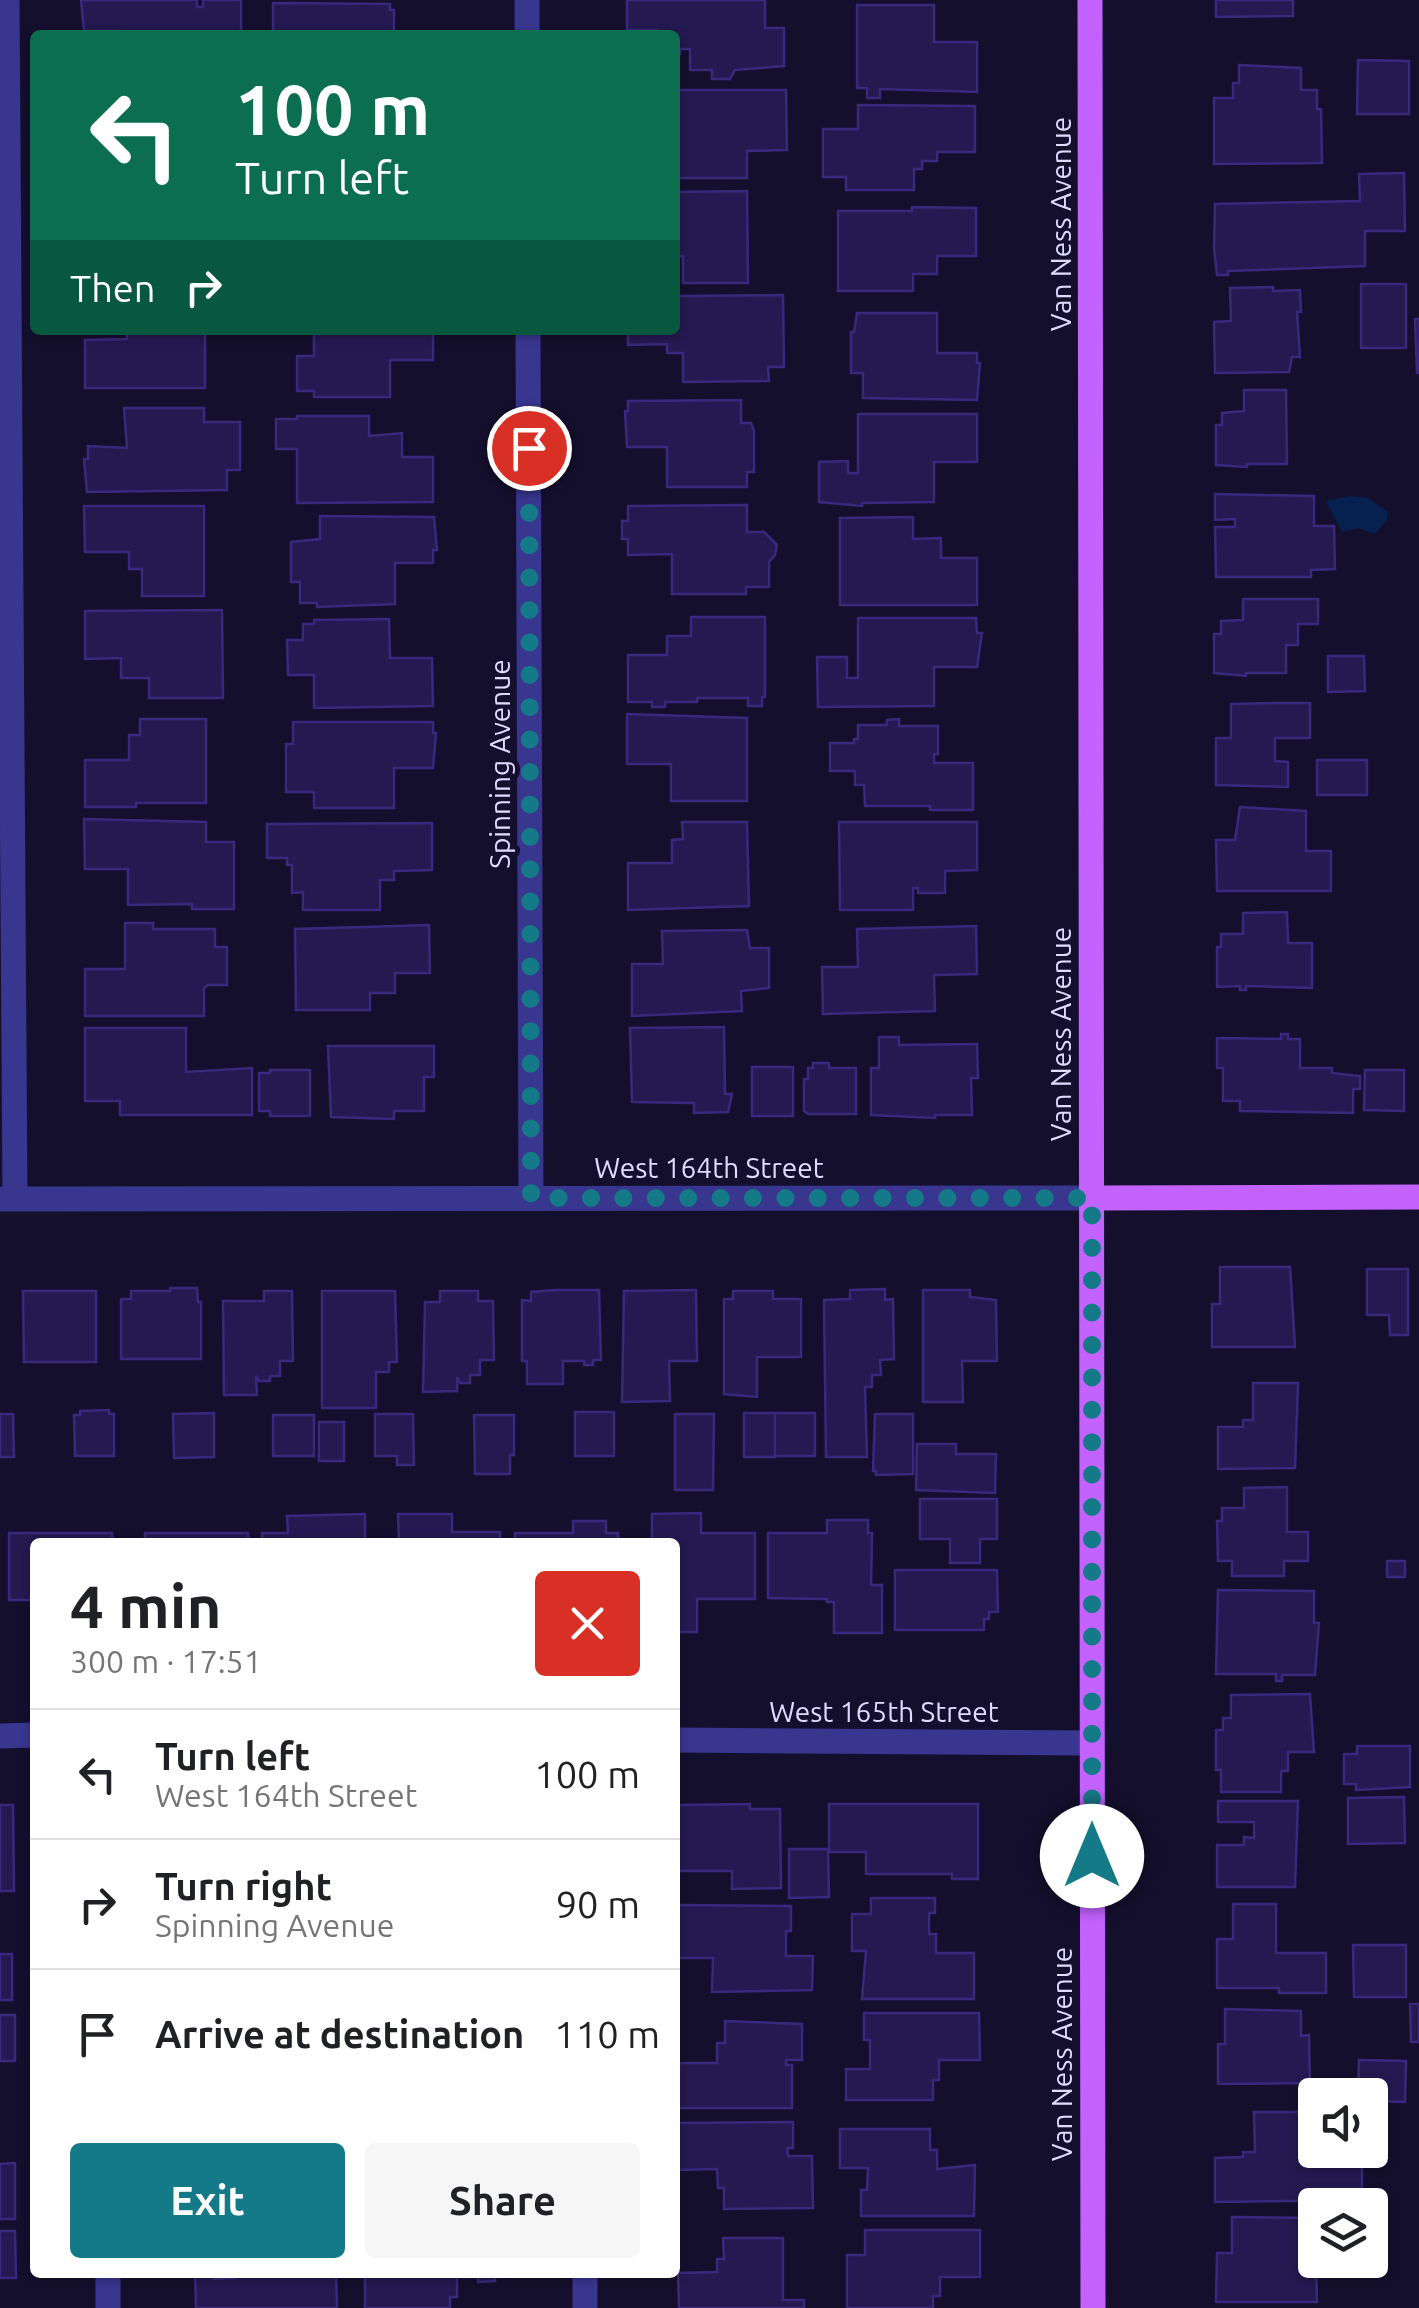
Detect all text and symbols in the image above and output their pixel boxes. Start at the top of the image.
icon: left [70,70,200,200]
text: 100 m [235,70,430,148]
street label: Van Ness Avenue [1045,117,1076,331]
text: Turn left [235,152,409,203]
icon: right [176,260,231,315]
text: Then [70,267,156,309]
pin [487,406,572,491]
icon: arrive [502,421,557,476]
street label: Spinning Avenue [484,659,515,869]
street label: Van Ness Avenue [1045,927,1076,1141]
street label: West 164th Street [594,1152,824,1183]
button: close [535,1571,640,1676]
text: 4 min [70,1572,222,1639]
text: 300 m · 17:51 [70,1643,262,1679]
street label: West 165th Street [769,1696,999,1727]
text: Turn left [155,1735,310,1777]
icon: left [70,1747,125,1802]
text: 100 m [534,1753,640,1795]
text: West 164th Street [155,1777,417,1813]
position arrow [1040,1804,1144,1908]
text: Turn right [155,1865,332,1907]
icon: right [70,1877,125,1932]
text: 90 m [556,1883,640,1925]
text: Spinning Avenue [155,1907,394,1943]
street label: Van Ness Avenue [1046,1947,1077,2161]
icon: arrive [70,2007,125,2062]
text: Arrive at destination [155,2013,524,2055]
text: 110 m [554,2013,660,2055]
map controls [1298,2078,1388,2278]
button: sound [1298,2078,1388,2168]
button: Exit [70,2143,345,2258]
button: Share [365,2143,640,2258]
button: layers [1298,2188,1388,2278]

